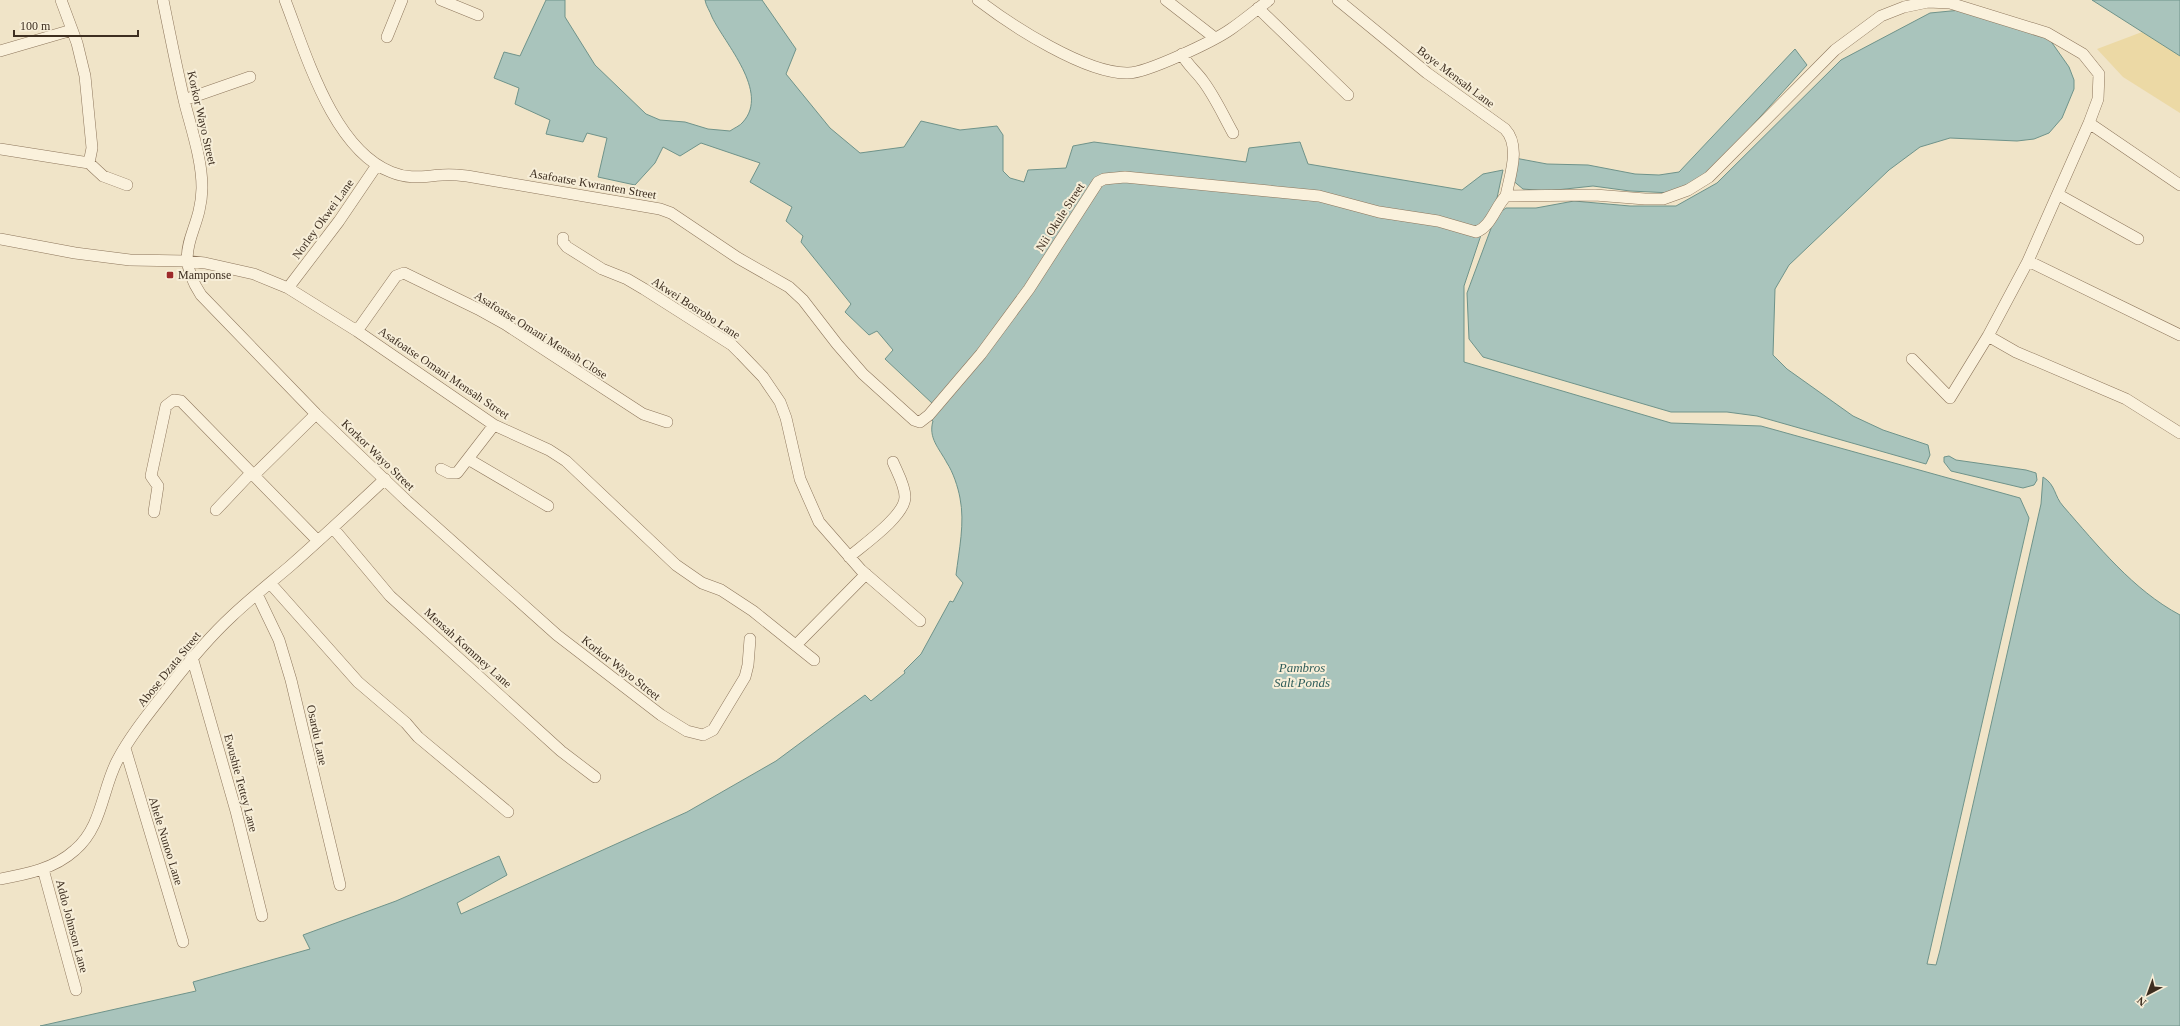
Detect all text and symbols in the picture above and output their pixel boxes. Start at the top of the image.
scale bar [14,12,138,38]
text: 100 m [20,19,51,33]
street label: Boye Mensah Lane [1415,43,1497,111]
street label: Korkor Wayo Street [184,70,220,167]
street label: Asafoatse Kwranten Street [528,166,658,202]
street label: Norley Okwei Lane [289,176,357,262]
street label: Nii Okule Street [1033,180,1088,254]
place label: Mamponse [178,268,231,282]
marker: Mamponse [165,270,175,280]
street label: Akwei Bosrobo Lane [649,274,743,342]
street label: Asafoatse Omani Mensah Close [472,288,610,382]
street label: Asafoatse Omani Mensah Street [376,324,513,422]
street label: Korkor Wayo Street [339,417,418,494]
street label: Mensah Kommey Lane [421,605,515,691]
street label: Abose Dzata Street [134,628,204,709]
street label: Korkor Wayo Street [579,633,664,704]
water label: Pambros Salt Ponds [1274,660,1330,690]
street label: Osardu Lane [304,703,330,767]
street label: Ewushie Tettey Lane [221,732,261,834]
street label: Ahele Nunoo Lane [146,795,186,887]
street label: Addo Johnson Lane [53,878,91,974]
north arrow [2128,974,2168,1014]
text: N [2134,994,2148,1009]

